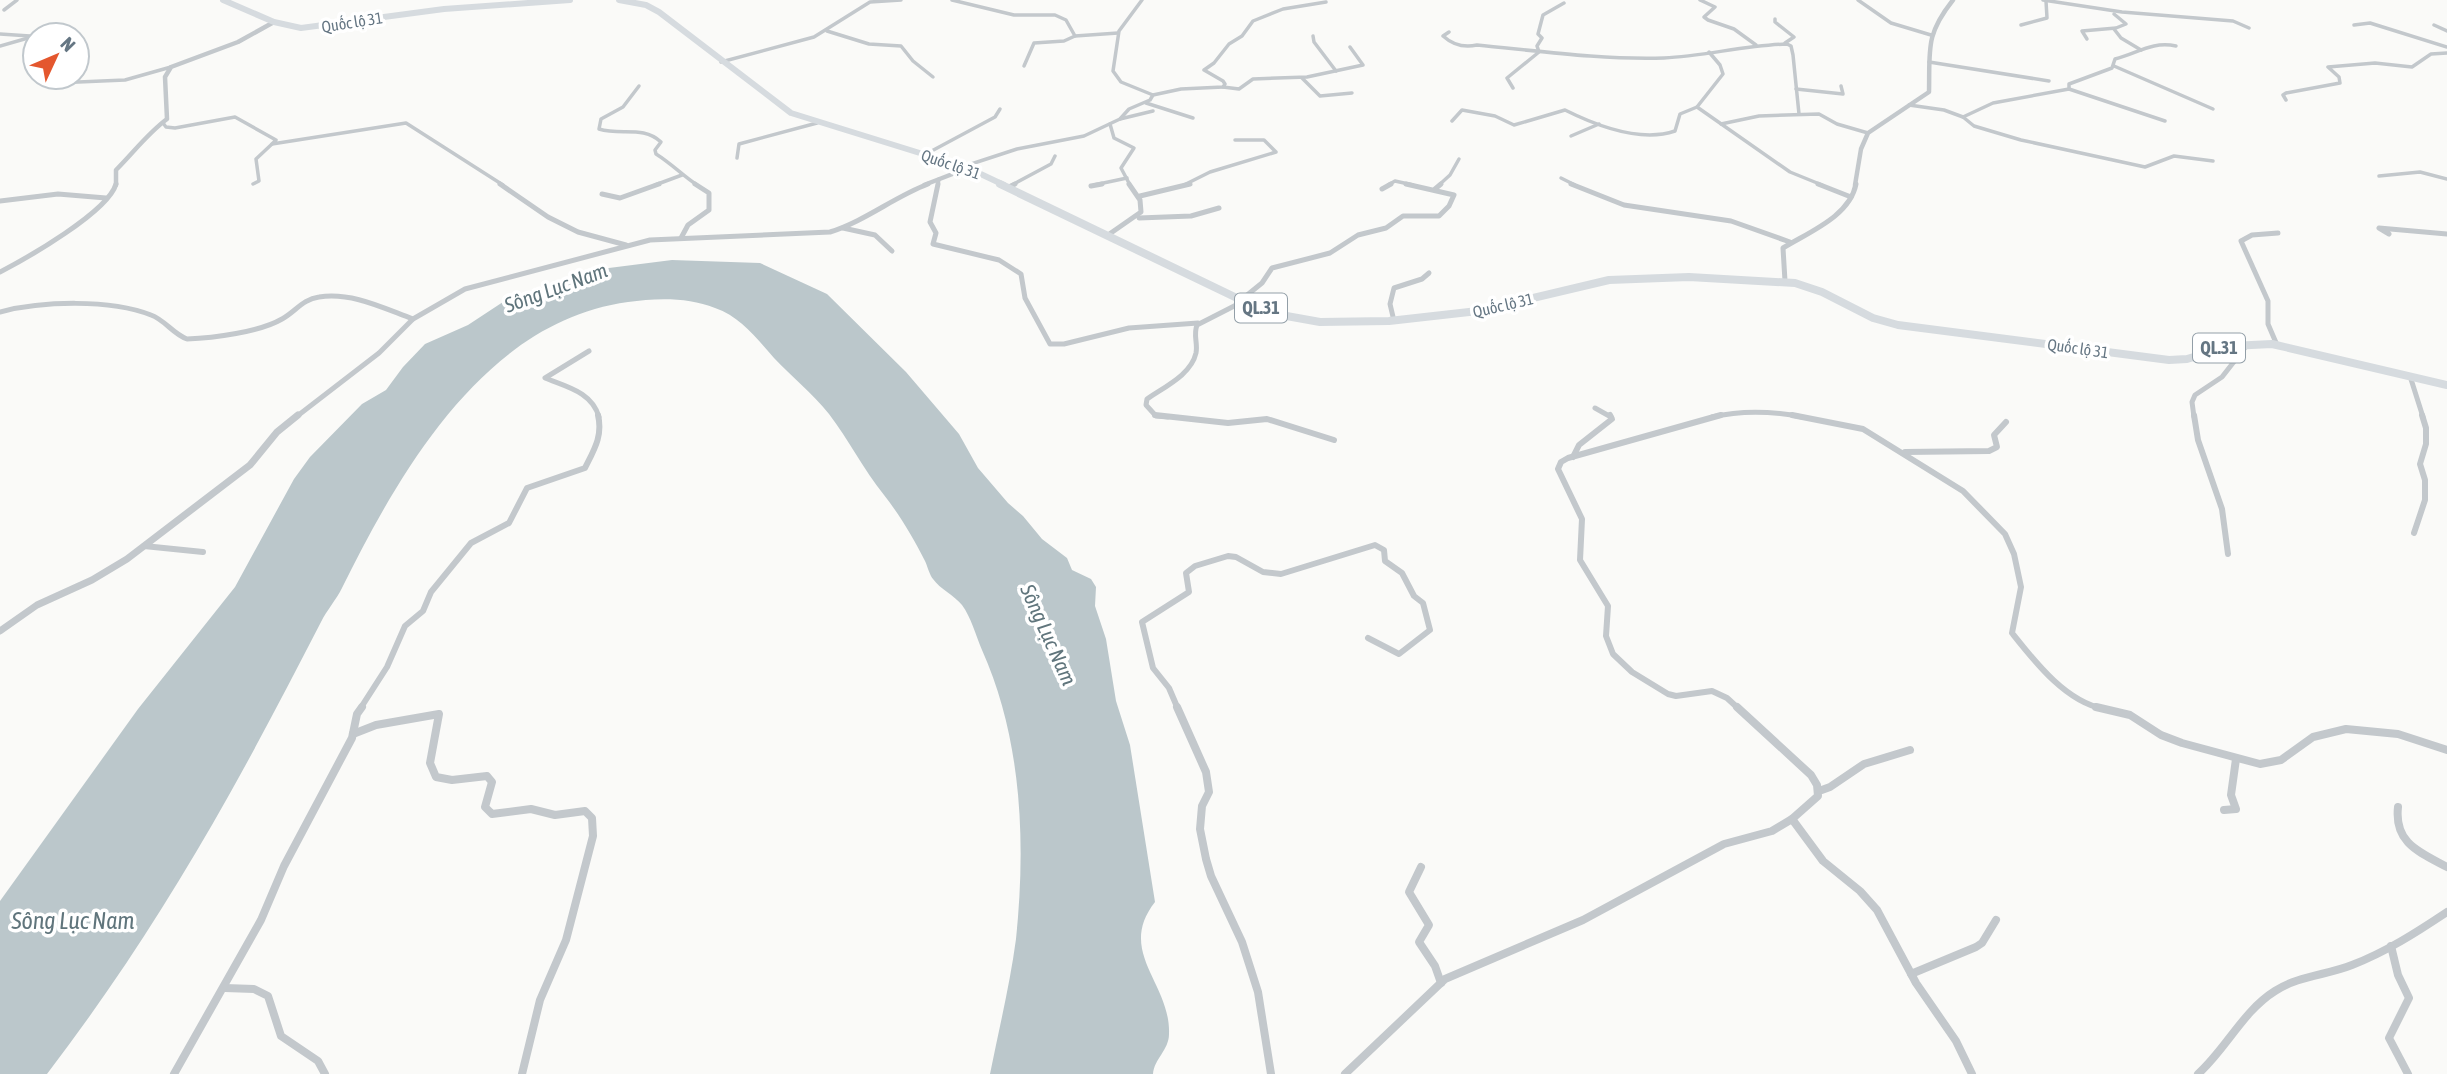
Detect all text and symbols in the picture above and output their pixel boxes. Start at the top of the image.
street label: Quốc lộ 31 [320,7,384,36]
north arrow [21,21,91,91]
text: N [56,33,80,56]
street label: Quốc lộ 31 [919,145,983,183]
water label: Sông Lục Nam [500,257,610,317]
street label: Quốc lộ 31 [1471,288,1535,321]
road number: QL.31 [1235,294,1287,322]
street label: Quốc lộ 31 [2046,334,2110,361]
road number: QL.31 [2193,334,2245,362]
water label: Sông Lục Nam [1016,580,1082,689]
water label: Sông Lục Nam [10,907,135,934]

